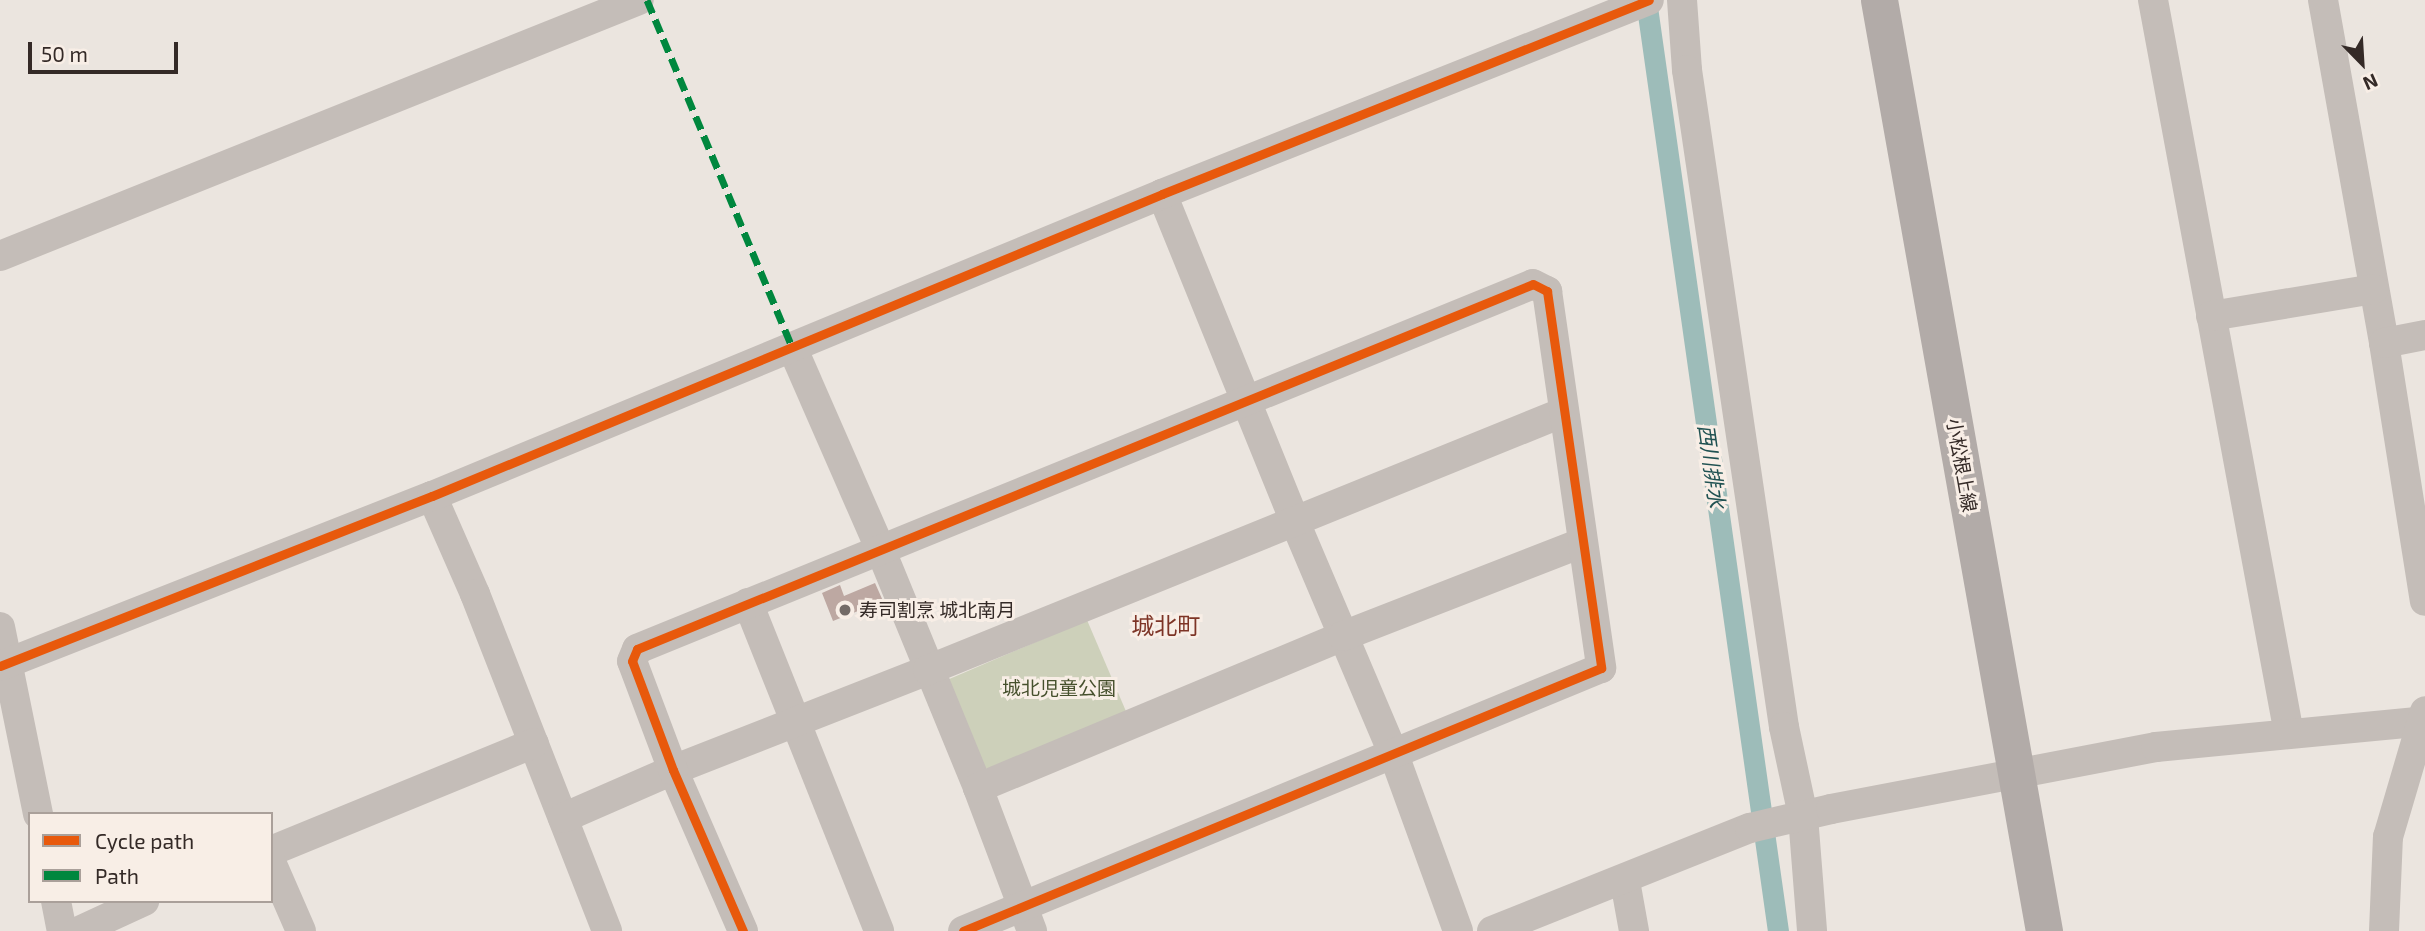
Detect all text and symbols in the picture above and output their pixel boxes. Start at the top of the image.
scale bar [32,28,182,72]
north arrow [2327,28,2397,98]
text: 50 m [41,41,88,66]
text: N [2360,69,2382,96]
street label: 小松根上線 [1943,416,1981,514]
water label: 西川排水 [1694,423,1730,509]
place label: 寿司割烹 城北南月 [859,599,1015,621]
marker: 寿司割烹 城北南月 [837,602,853,618]
district label: 城北町 [1132,611,1200,639]
park label: 城北児童公園 [1002,677,1116,699]
legend [28,812,273,903]
text: Cycle path [95,828,194,853]
text: Path [95,863,139,888]

